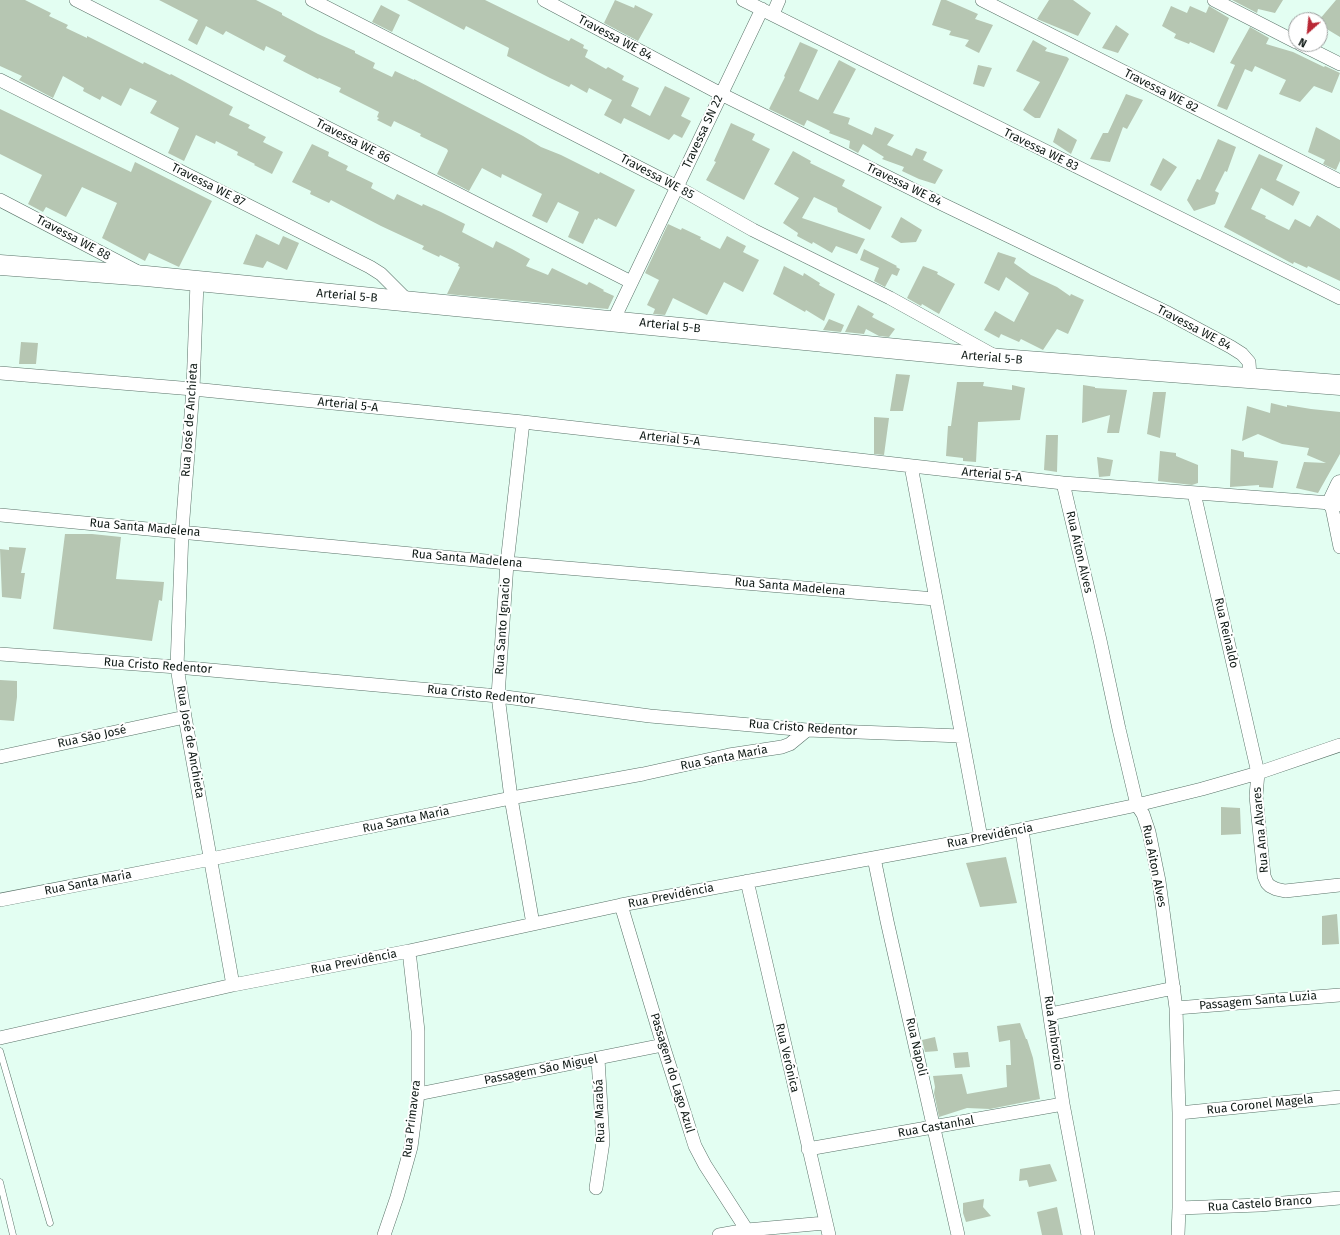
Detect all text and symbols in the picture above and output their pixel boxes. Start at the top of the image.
street label: Travessa WE 84 [575,12,655,64]
north arrow [1288,12,1328,52]
text: N [1297,35,1309,50]
street label: Travessa WE 82 [1121,66,1201,116]
street label: Travessa SN 22 [680,93,726,171]
street label: Travessa WE 86 [313,116,393,166]
street label: Travessa WE 83 [1001,126,1081,174]
street label: Travessa WE 85 [618,151,696,203]
street label: Travessa WE 87 [169,160,247,210]
street label: Travessa WE 84 [864,161,944,209]
street label: Travessa WE 88 [33,212,113,264]
street label: Arterial 5-B [316,286,378,306]
street label: Travessa WE 84 [1154,302,1234,354]
street label: Arterial 5-B [639,316,701,336]
street label: Arterial 5-B [961,348,1023,368]
street label: Rua José de Anchieta [179,363,201,477]
street label: Arterial 5-A [317,395,379,415]
street label: Arterial 5-A [639,429,701,449]
street label: Arterial 5-A [961,465,1023,485]
street label: Rua Aiton Alves [1063,510,1095,594]
street label: Rua Santa Madelena [89,516,201,540]
street label: Rua Santa Madelena [411,547,523,571]
street label: Rua Santa Madelena [734,575,846,599]
street label: Rua Santo Ignacio [492,577,514,675]
street label: Rua Reinaldo [1211,596,1241,670]
street label: Rua Cristo Redentor [103,655,213,677]
street label: Rua Cristo Redentor [426,682,536,708]
street label: Rua José de Anchieta [173,685,207,799]
street label: Rua Cristo Redentor [748,717,858,739]
street label: Rua São José [56,723,128,751]
street label: Rua Santa Maria [679,742,769,774]
street label: Rua Ana Alvares [1250,786,1272,874]
street label: Rua Santa Maria [361,804,451,836]
street label: Rua Previdência [946,821,1034,851]
street label: Rua Aiton Alves [1139,823,1169,909]
street label: Rua Santa Maria [43,867,133,899]
street label: Rua Previdência [627,881,715,911]
street label: Rua Previdência [310,947,398,977]
street label: Passagem Santa Luzia [1199,989,1317,1013]
street label: Rua Ambrozio [1041,995,1065,1071]
street label: Passagem do Lago Azul [647,1011,697,1135]
street label: Rua Napoli [902,1016,930,1078]
street label: Rua Verônica [772,1022,802,1094]
street label: Passagem São Miguel [483,1052,599,1088]
street label: Rua Primavera [400,1079,424,1159]
street label: Rua Marabá [592,1079,608,1143]
street label: Rua Coronel Magela [1206,1092,1314,1118]
street label: Rua Castanhal [897,1113,975,1141]
street label: Rua Castelo Branco [1207,1193,1313,1215]

